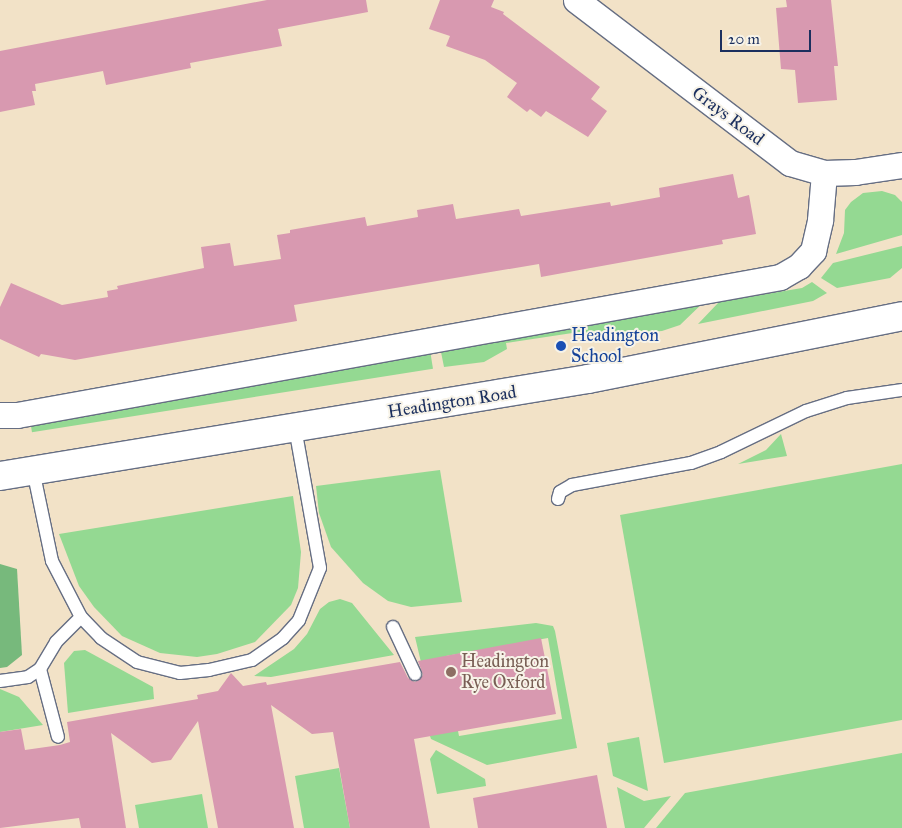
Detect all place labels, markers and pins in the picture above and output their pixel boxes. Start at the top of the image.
place label: Headington School [571,325,659,368]
marker: Headington School [555,340,567,352]
place label: Headington Rye Oxford [461,651,549,694]
marker: Headington Rye Oxford [445,666,457,678]

